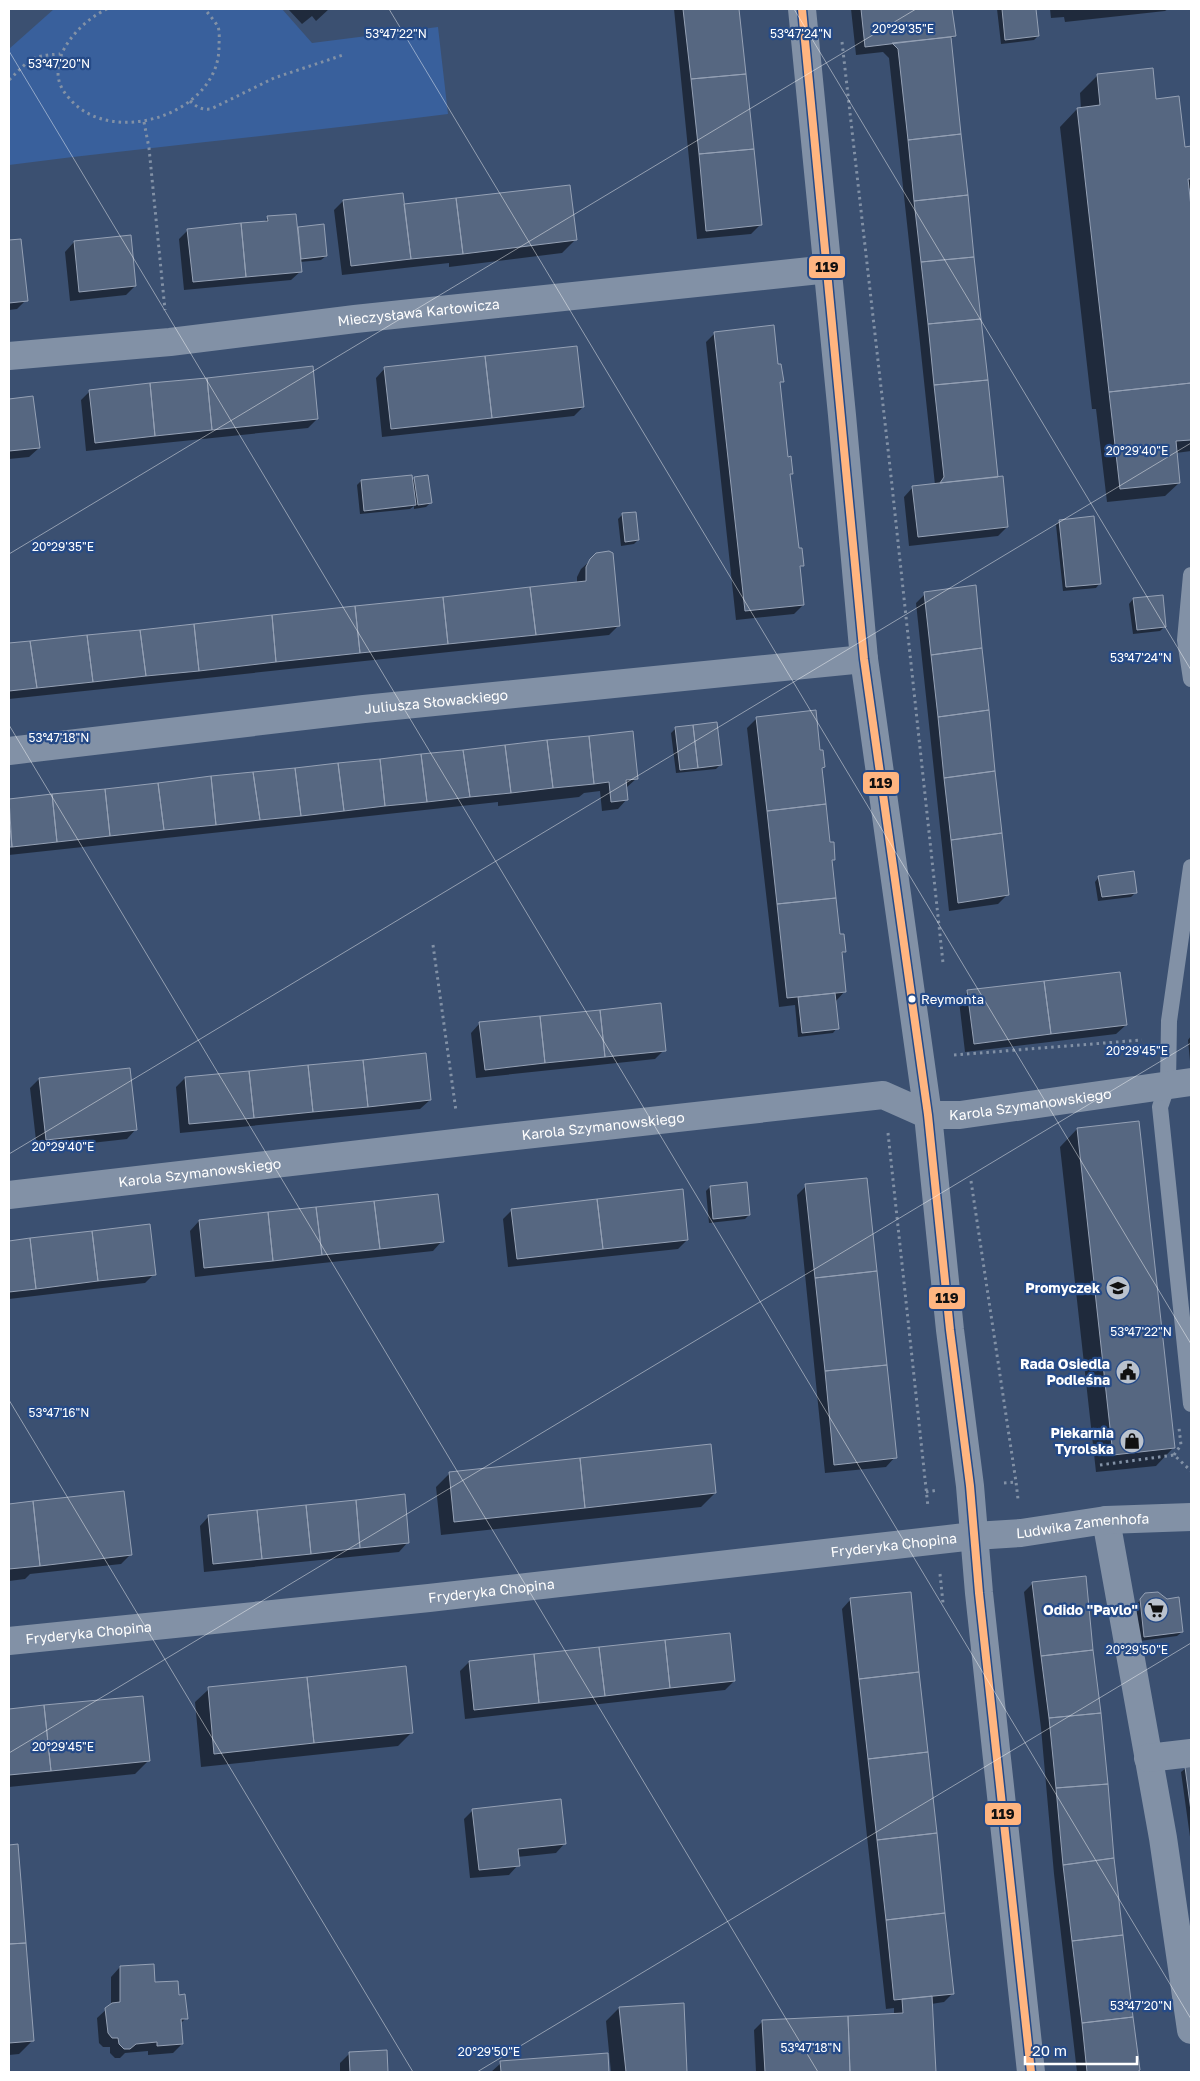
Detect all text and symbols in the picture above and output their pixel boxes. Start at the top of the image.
text: 20°29'35"E [872,21,934,36]
text: 53°47'22"N [365,26,427,41]
text: 53°47'24"N [770,26,832,41]
text: 53°47'20"N [28,56,90,71]
line badge: 119 [808,255,846,279]
text: 119 [815,258,839,275]
street label: Mieczysława Karłowicza [336,295,501,329]
text: 20°29'40"E [1106,443,1168,458]
text: 20°29'35"E [32,539,94,554]
text: 53°47'24"N [1110,650,1172,665]
street label: Juliusza Słowackiego [363,686,509,717]
text: 53°47'18"N [29,730,89,745]
line badge: 119 [862,771,900,795]
text: 119 [869,774,893,791]
place label: Reymonta [921,991,984,1007]
marker: Reymonta [907,994,917,1004]
text: 20°29'45"E [1106,1043,1168,1058]
street label: Karola Szymanowskiego [949,1084,1113,1123]
street label: Karola Szymanowskiego [521,1108,685,1143]
text: 20°29'40"E [32,1139,94,1154]
street label: Karola Szymanowskiego [117,1154,282,1190]
school or university icon: Promyczek [1105,1275,1131,1301]
place label: Promyczek [1025,1279,1100,1296]
line badge: 119 [928,1286,966,1310]
text: 119 [935,1289,959,1306]
text: 53°47'22"N [1110,1324,1172,1339]
place label: Rada Osiedla Podleśna [1020,1355,1110,1388]
public building icon: Rada Osiedla Podleśna [1115,1359,1141,1385]
text: 53°47'16"N [29,1405,89,1420]
place label: Piekarnia Tyrolska [1051,1424,1114,1457]
shop icon: Piekarnia Tyrolska [1119,1428,1145,1454]
street label: Ludwika Zamenhofa [1016,1509,1150,1541]
street label: Fryderyka Chopina [830,1529,958,1560]
street label: Fryderyka Chopina [427,1575,555,1606]
supermarket icon: Odido "Pavlo" [1143,1597,1169,1623]
place label: Odido "Pavlo" [1043,1601,1138,1618]
street label: Fryderyka Chopina [25,1617,153,1647]
text: 20°29'50"E [1106,1642,1168,1657]
text: 20°29'45"E [32,1739,94,1754]
line badge: 119 [984,1802,1022,1826]
text: 119 [991,1805,1015,1822]
text: 53°47'20"N [1110,1998,1172,2013]
scale bar [1025,2034,1138,2066]
text: 53°47'18"N [781,2040,841,2055]
text: 20 m [1032,2041,1067,2059]
text: 20°29'50"E [458,2044,520,2059]

